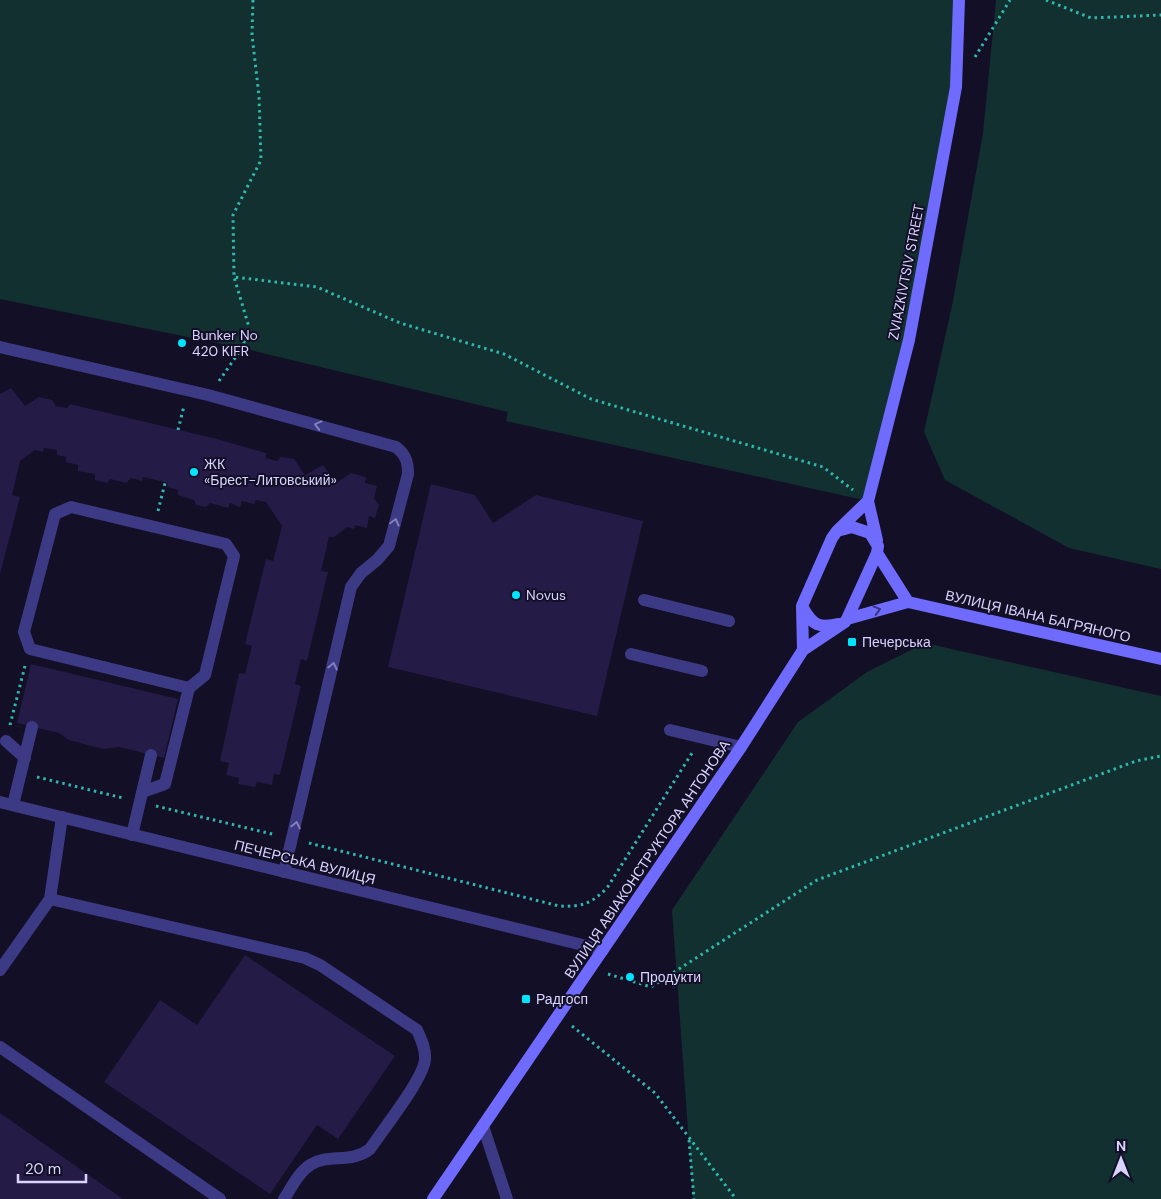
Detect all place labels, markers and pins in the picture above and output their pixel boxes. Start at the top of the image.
place label: Bunker No 420 KIFR [192,326,258,360]
marker: Bunker No 420 KIFR [176,337,188,349]
place label: ЖК «Брест-Литовський» [204,455,337,489]
marker: ЖК «Брест-Литовський» [188,466,200,478]
place label: Novus [526,586,566,604]
marker: Novus [510,589,522,601]
place label: Печерська [862,633,931,651]
marker: Печерська [846,636,858,648]
place label: Продукти [640,968,701,986]
marker: Продукти [624,971,636,983]
place label: Радгосп [536,990,588,1008]
marker: Радгосп [520,993,532,1005]

